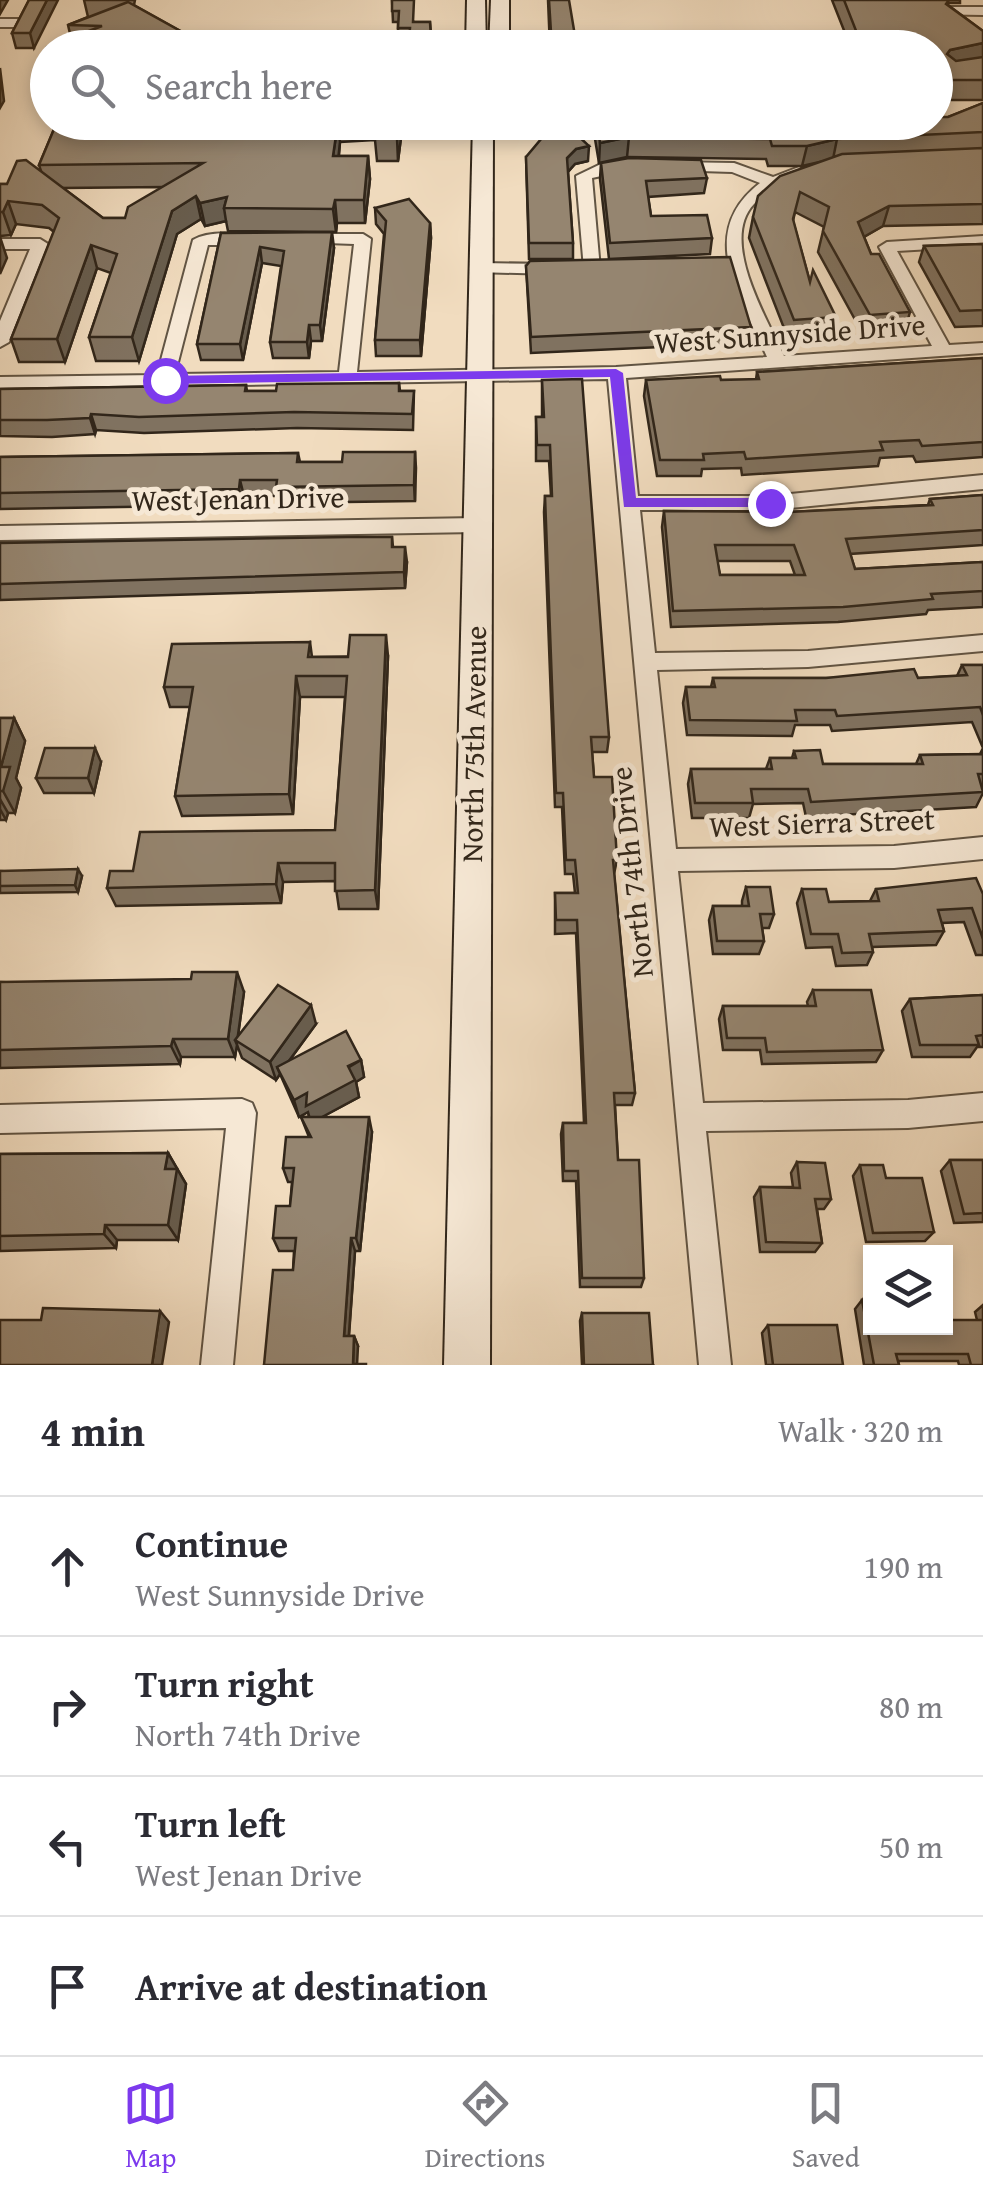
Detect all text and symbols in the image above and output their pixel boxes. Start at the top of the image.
search box [30,30,953,140]
text: Search here [145,57,333,113]
icon: search [65,58,120,113]
street label: West Sunnyside Drive [653,302,927,364]
route start [143,358,189,404]
street label: West Jenan Drive [131,474,345,522]
route end [748,481,794,527]
street label: North 75th Avenue [449,625,497,863]
street label: North 74th Drive [598,765,664,980]
street label: West Sierra Street [708,796,936,848]
map controls [863,1245,953,1335]
button: layers [863,1245,953,1335]
text: 4 min [40,1400,145,1461]
text: Walk · 320 m [778,1407,943,1454]
text: Continue [135,1515,288,1571]
icon: ahead [40,1539,95,1594]
text: 190 m [864,1543,943,1590]
text: West Sunnyside Drive [135,1571,424,1618]
text: Turn right [135,1655,314,1711]
icon: right [40,1679,95,1734]
text: 80 m [879,1683,943,1730]
text: North 74th Drive [135,1711,361,1758]
text: Turn left [135,1795,286,1851]
icon: left [40,1819,95,1874]
text: 50 m [879,1823,943,1870]
text: West Jenan Drive [135,1851,362,1898]
text: Arrive at destination [135,1958,488,2014]
icon: arrive [40,1959,95,2014]
tab: Map [123,2076,178,2177]
tab: Directions [425,2076,545,2177]
tab: Saved [792,2076,860,2177]

